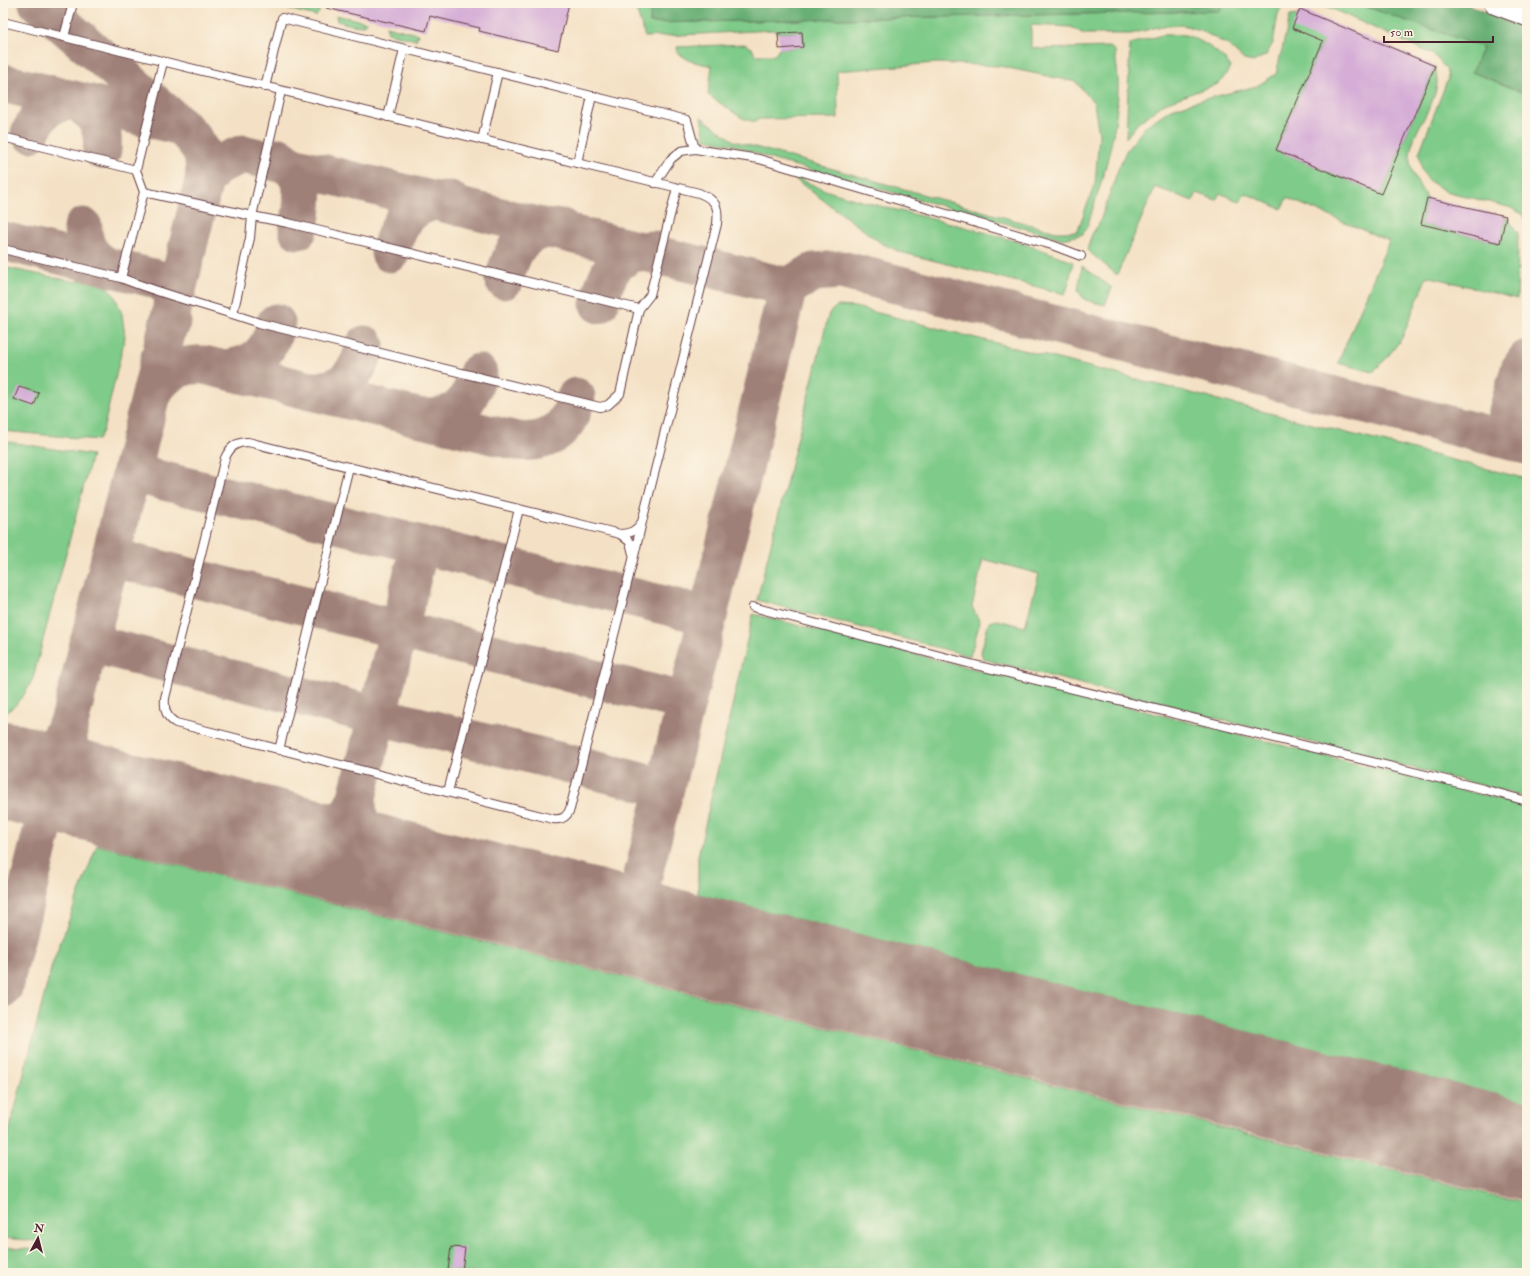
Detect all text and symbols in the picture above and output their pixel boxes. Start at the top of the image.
scale bar [1384,18,1493,44]
text: 50 m [1390,25,1414,40]
north arrow [18,1218,58,1258]
text: N [32,1221,46,1236]

